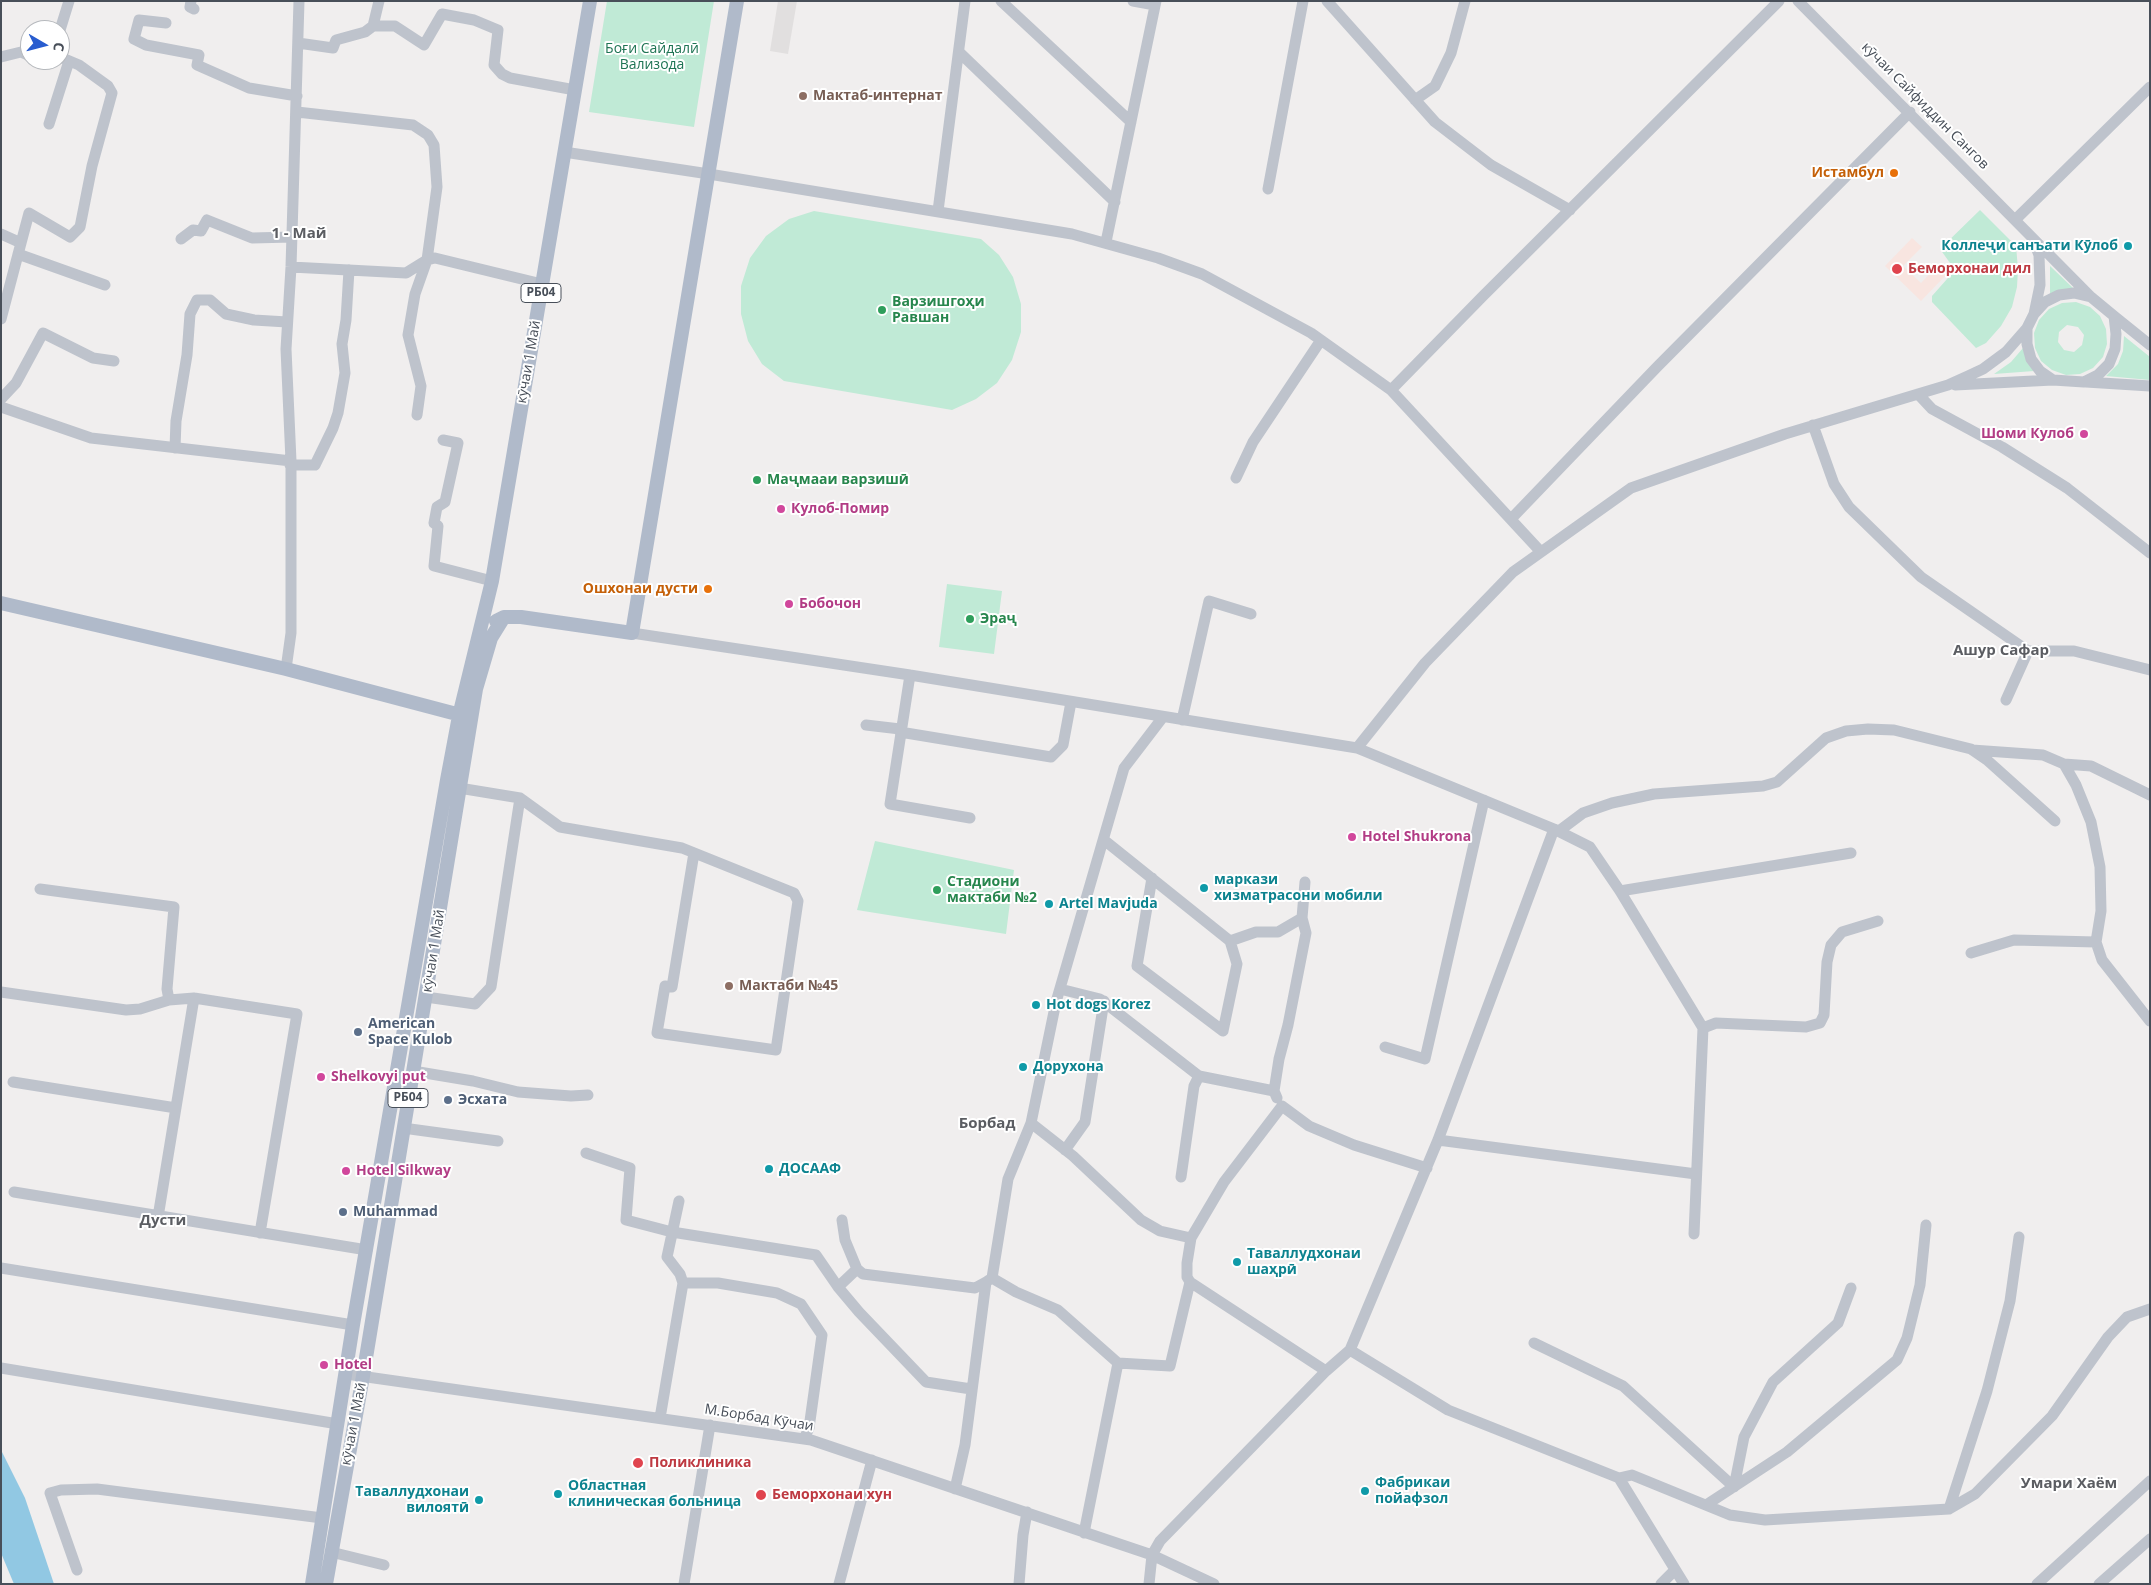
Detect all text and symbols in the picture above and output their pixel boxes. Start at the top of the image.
north arrow [20,20,70,70]
street label: кӯчаи Сайфиддин Сангов [1858,39,1992,173]
text: С [49,41,69,53]
park label: Боғи Сайдалӣ Вализода [605,41,699,74]
place label: Мактаб-интернат [813,88,942,104]
marker: Мактаб-интернат [797,90,809,102]
place label: Истамбул [1812,165,1884,181]
marker: Истамбул [1888,167,1900,179]
district label: 1 - Май [271,225,327,243]
place label: Коллеҷи санъати Кӯлоб [1941,238,2118,254]
marker: Коллеҷи санъати Кӯлоб [2122,240,2134,252]
place label: Беморхонаи дил [1908,261,2031,277]
marker: Беморхонаи дил [1890,262,1904,276]
road number: РБ04 [521,284,561,302]
place label: Варзишгоҳи Равшан [892,294,985,326]
marker: Варзишгоҳи Равшан [876,304,888,316]
street label: кӯчаи 1 Май [513,319,545,405]
place label: Шоми Кулоб [1981,426,2074,442]
marker: Шоми Кулоб [2078,428,2090,440]
place label: Маҷмааи варзишӣ [767,472,909,488]
marker: Маҷмааи варзишӣ [751,474,763,486]
place label: Кулоб-Помир [791,501,889,517]
marker: Кулоб-Помир [775,503,787,515]
place label: Ошхонаи дусти [583,581,698,597]
marker: Ошхонаи дусти [702,583,714,595]
place label: Бобочон [799,596,861,612]
marker: Бобочон [783,598,795,610]
place label: Эраҷ [980,611,1017,627]
marker: Эраҷ [964,613,976,625]
district label: Ашур Сафар [1953,642,2049,660]
place label: Hotel Shukrona [1362,829,1471,845]
marker: Hotel Shukrona [1346,831,1358,843]
place label: маркази хизматрасони мобили [1214,872,1383,904]
place label: Стадиони мактаби №2 [947,874,1037,906]
marker: маркази хизматрасони мобили [1198,882,1210,894]
marker: Стадиони мактаби №2 [931,884,943,896]
place label: Artel Mavjuda [1059,896,1158,912]
marker: Artel Mavjuda [1043,898,1055,910]
street label: кӯчаи 1 Май [419,908,449,994]
place label: Мактаби №45 [739,978,838,994]
marker: Мактаби №45 [723,980,735,992]
place label: Hot dogs Korez [1046,997,1151,1013]
marker: Hot dogs Korez [1030,999,1042,1011]
place label: American Space Kulob [368,1016,452,1048]
marker: American Space Kulob [352,1026,364,1038]
place label: Дорухона [1033,1059,1104,1075]
marker: Дорухона [1017,1061,1029,1073]
place label: Shelkovyi put [331,1069,426,1085]
marker: Shelkovyi put [315,1071,327,1083]
road number: РБ04 [388,1088,428,1108]
place label: Эсхата [458,1092,507,1108]
marker: Эсхата [442,1094,454,1106]
district label: Борбад [959,1115,1015,1133]
place label: ДОСААФ [779,1161,841,1177]
place label: Hotel Silkway [356,1163,451,1179]
marker: ДОСААФ [763,1163,775,1175]
marker: Hotel Silkway [340,1165,352,1177]
place label: Muhammad [353,1204,438,1220]
marker: Muhammad [337,1206,349,1218]
district label: Дусти [140,1212,186,1230]
place label: Таваллудхонаи шаҳрӣ [1247,1246,1361,1278]
marker: Таваллудхонаи шаҳрӣ [1231,1256,1243,1268]
place label: Hotel [334,1357,372,1373]
marker: Hotel [318,1359,330,1371]
street label: кӯчаи 1 Май [338,1381,370,1467]
street label: М.Борбад Кӯчаи [703,1401,815,1435]
place label: Поликлиника [649,1455,751,1471]
marker: Поликлиника [631,1456,645,1470]
place label: Фабрикаи пойафзол [1375,1475,1450,1508]
district label: Умари Хаём [2021,1475,2117,1493]
place label: Областная клиническая больница [568,1478,741,1510]
place label: Таваллудхонаи вилоятӣ [355,1484,469,1516]
marker: Фабрикаи пойафзол [1359,1485,1371,1497]
place label: Беморхонаи хун [772,1487,892,1503]
marker: Областная клиническая больница [552,1488,564,1500]
marker: Беморхонаи хун [754,1488,768,1502]
marker: Таваллудхонаи вилоятӣ [473,1494,485,1506]

